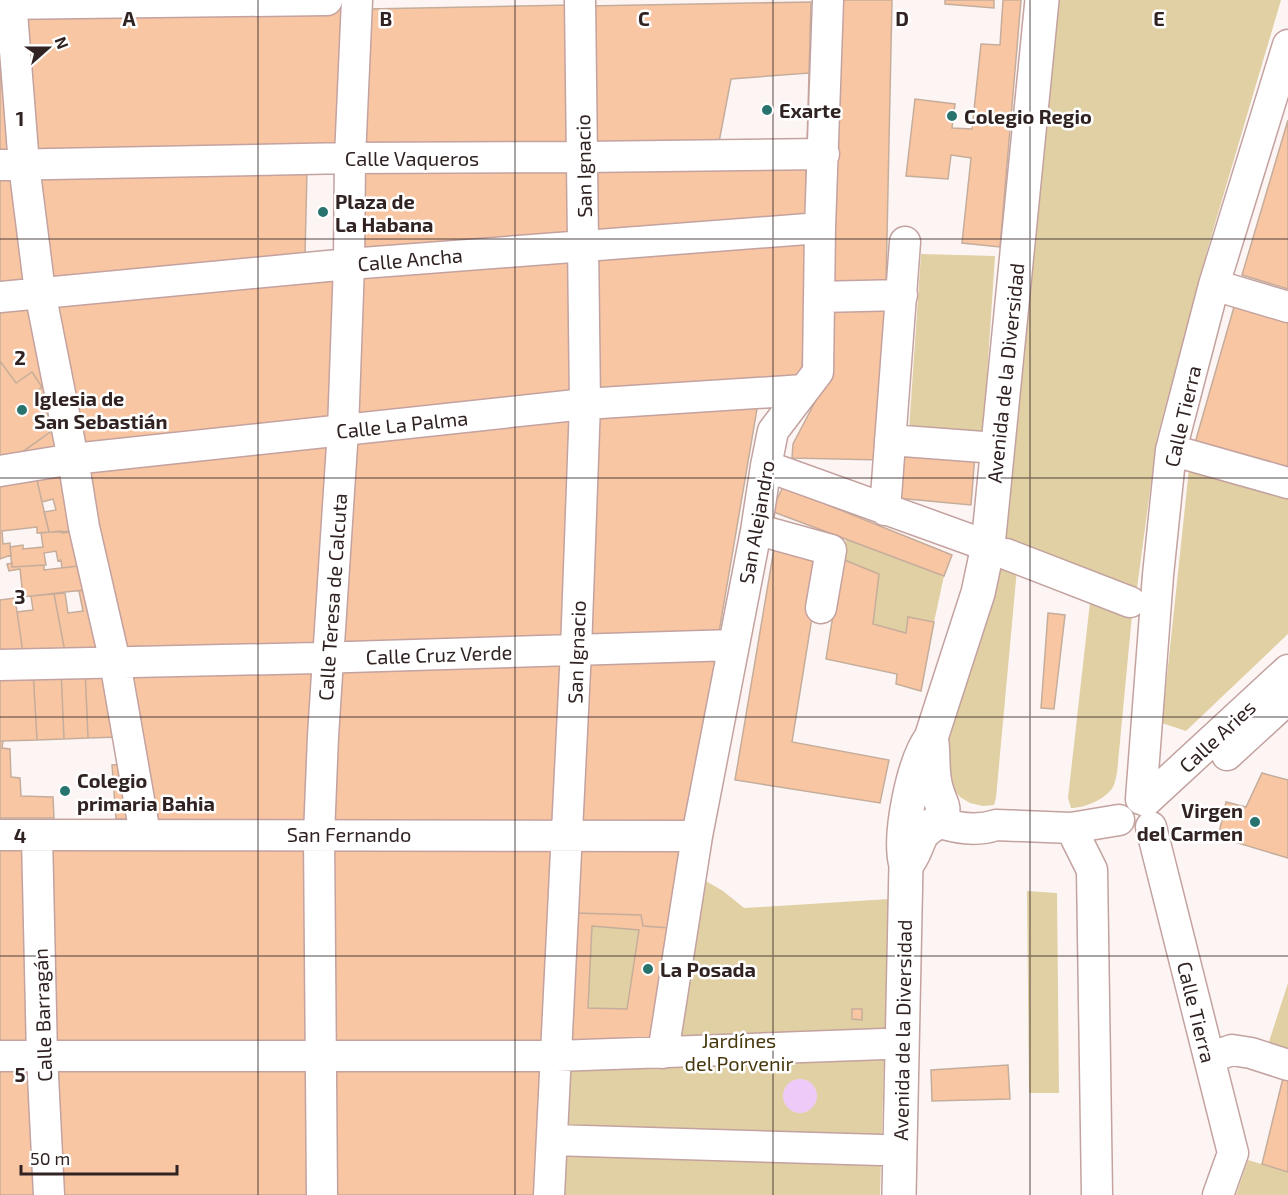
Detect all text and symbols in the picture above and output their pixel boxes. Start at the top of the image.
text: A [122,6,136,30]
text: B [380,6,392,30]
text: C [638,6,650,30]
text: D [895,6,909,30]
text: E [1153,6,1165,30]
north arrow [18,18,78,78]
text: N [52,34,73,51]
place label: Exarte [779,98,841,122]
marker: Exarte [760,103,774,117]
place label: Colegio Regio [964,104,1092,128]
text: 1 [16,106,24,130]
marker: Colegio Regio [945,109,959,123]
street label: San Ignacio [570,114,596,218]
street label: Calle Vaqueros [345,146,479,170]
place label: Plaza de La Habana [335,189,433,236]
marker: Plaza de La Habana [316,205,330,219]
street label: Calle Ancha [356,242,464,276]
street label: Avenida de la Diversidad [982,262,1028,484]
text: 2 [14,345,26,369]
street label: Calle Tierra [1159,363,1205,469]
place label: Iglesia de San Sebastián [34,386,168,433]
marker: Iglesia de San Sebastián [15,403,29,417]
street label: Calle La Palma [335,405,469,443]
street label: San Alejandro [733,458,779,586]
street label: Calle Teresa de Calcuta [313,492,351,702]
text: 3 [14,584,26,608]
street label: San Ignacio [562,600,590,704]
street label: Calle Cruz Verde [365,639,513,669]
street label: Calle Aries [1174,695,1260,777]
place label: Colegio primaria Bahia [77,768,215,815]
marker: Colegio primaria Bahia [58,784,72,798]
place label: Virgen del Carmen [1137,798,1243,845]
marker: Virgen del Carmen [1248,815,1262,829]
street label: San Fernando [287,822,411,846]
text: 4 [14,823,27,847]
street label: Avenida de la Diversidad [888,919,916,1141]
street label: Calle Barragán [28,948,56,1082]
place label: La Posada [660,957,756,981]
street label: Calle Tierra [1173,959,1221,1065]
marker: La Posada [641,962,655,976]
park label: Jardínes del Porvenir [685,1028,793,1075]
text: 5 [14,1062,26,1086]
scale bar [21,1138,177,1176]
text: 50 m [30,1147,70,1169]

